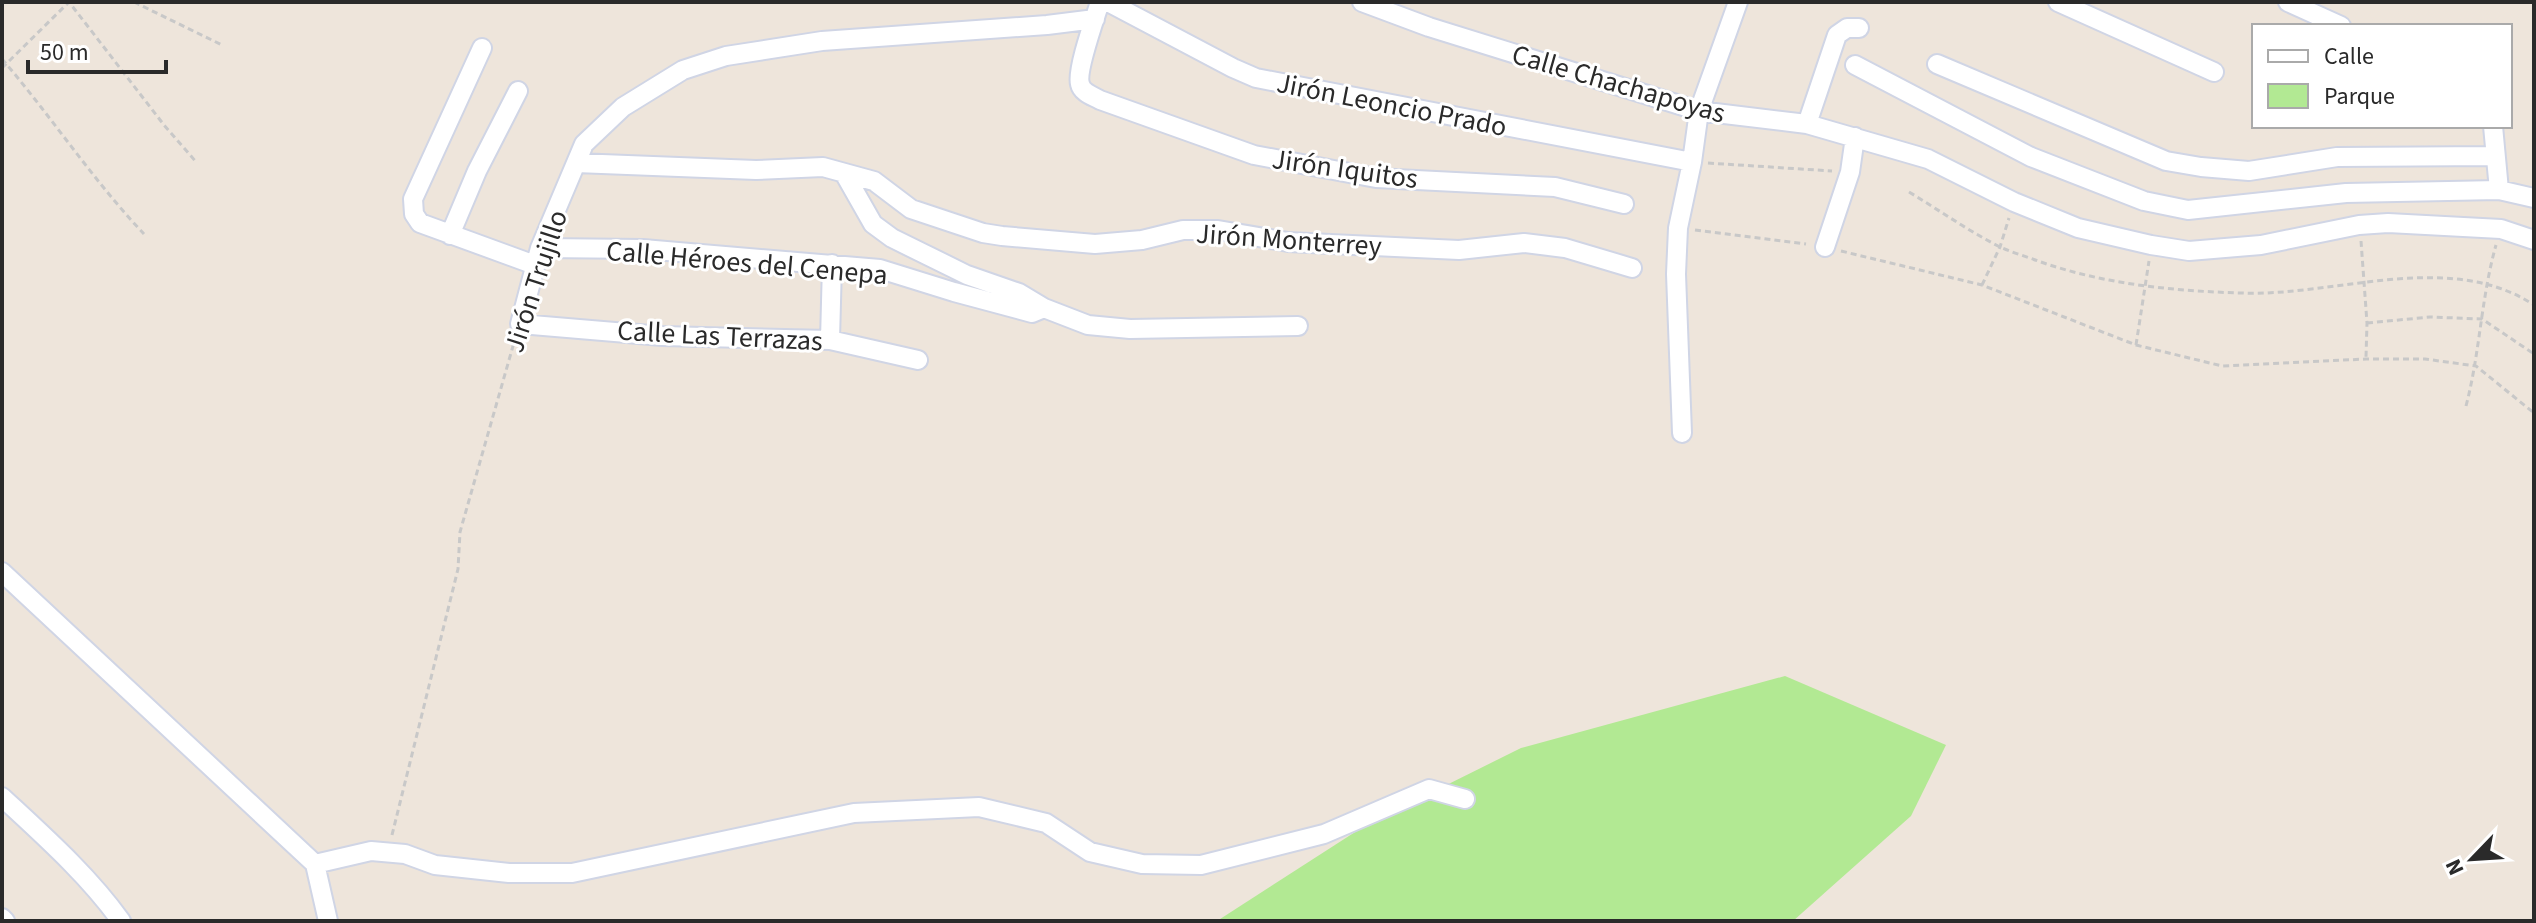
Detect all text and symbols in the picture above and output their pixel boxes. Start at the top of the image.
scale bar [28,24,166,74]
legend [2252,24,2512,128]
street label: Calle Chachapoyas [1507,34,1730,134]
text: 50 m [40,35,89,70]
text: Calle [2324,39,2374,74]
street label: Jirón Leoncio Prado [1273,63,1510,147]
text: Parque [2324,79,2395,114]
street label: Jirón Iquitos [1269,139,1420,199]
street label: Jirón Trujillo [494,205,578,358]
street label: Jirón Monterrey [1195,214,1383,266]
street label: Calle Héroes del Cenepa [605,231,889,295]
street label: Calle Las Terrazas [616,311,824,361]
north arrow [2432,819,2512,899]
text: N [2437,854,2472,880]

